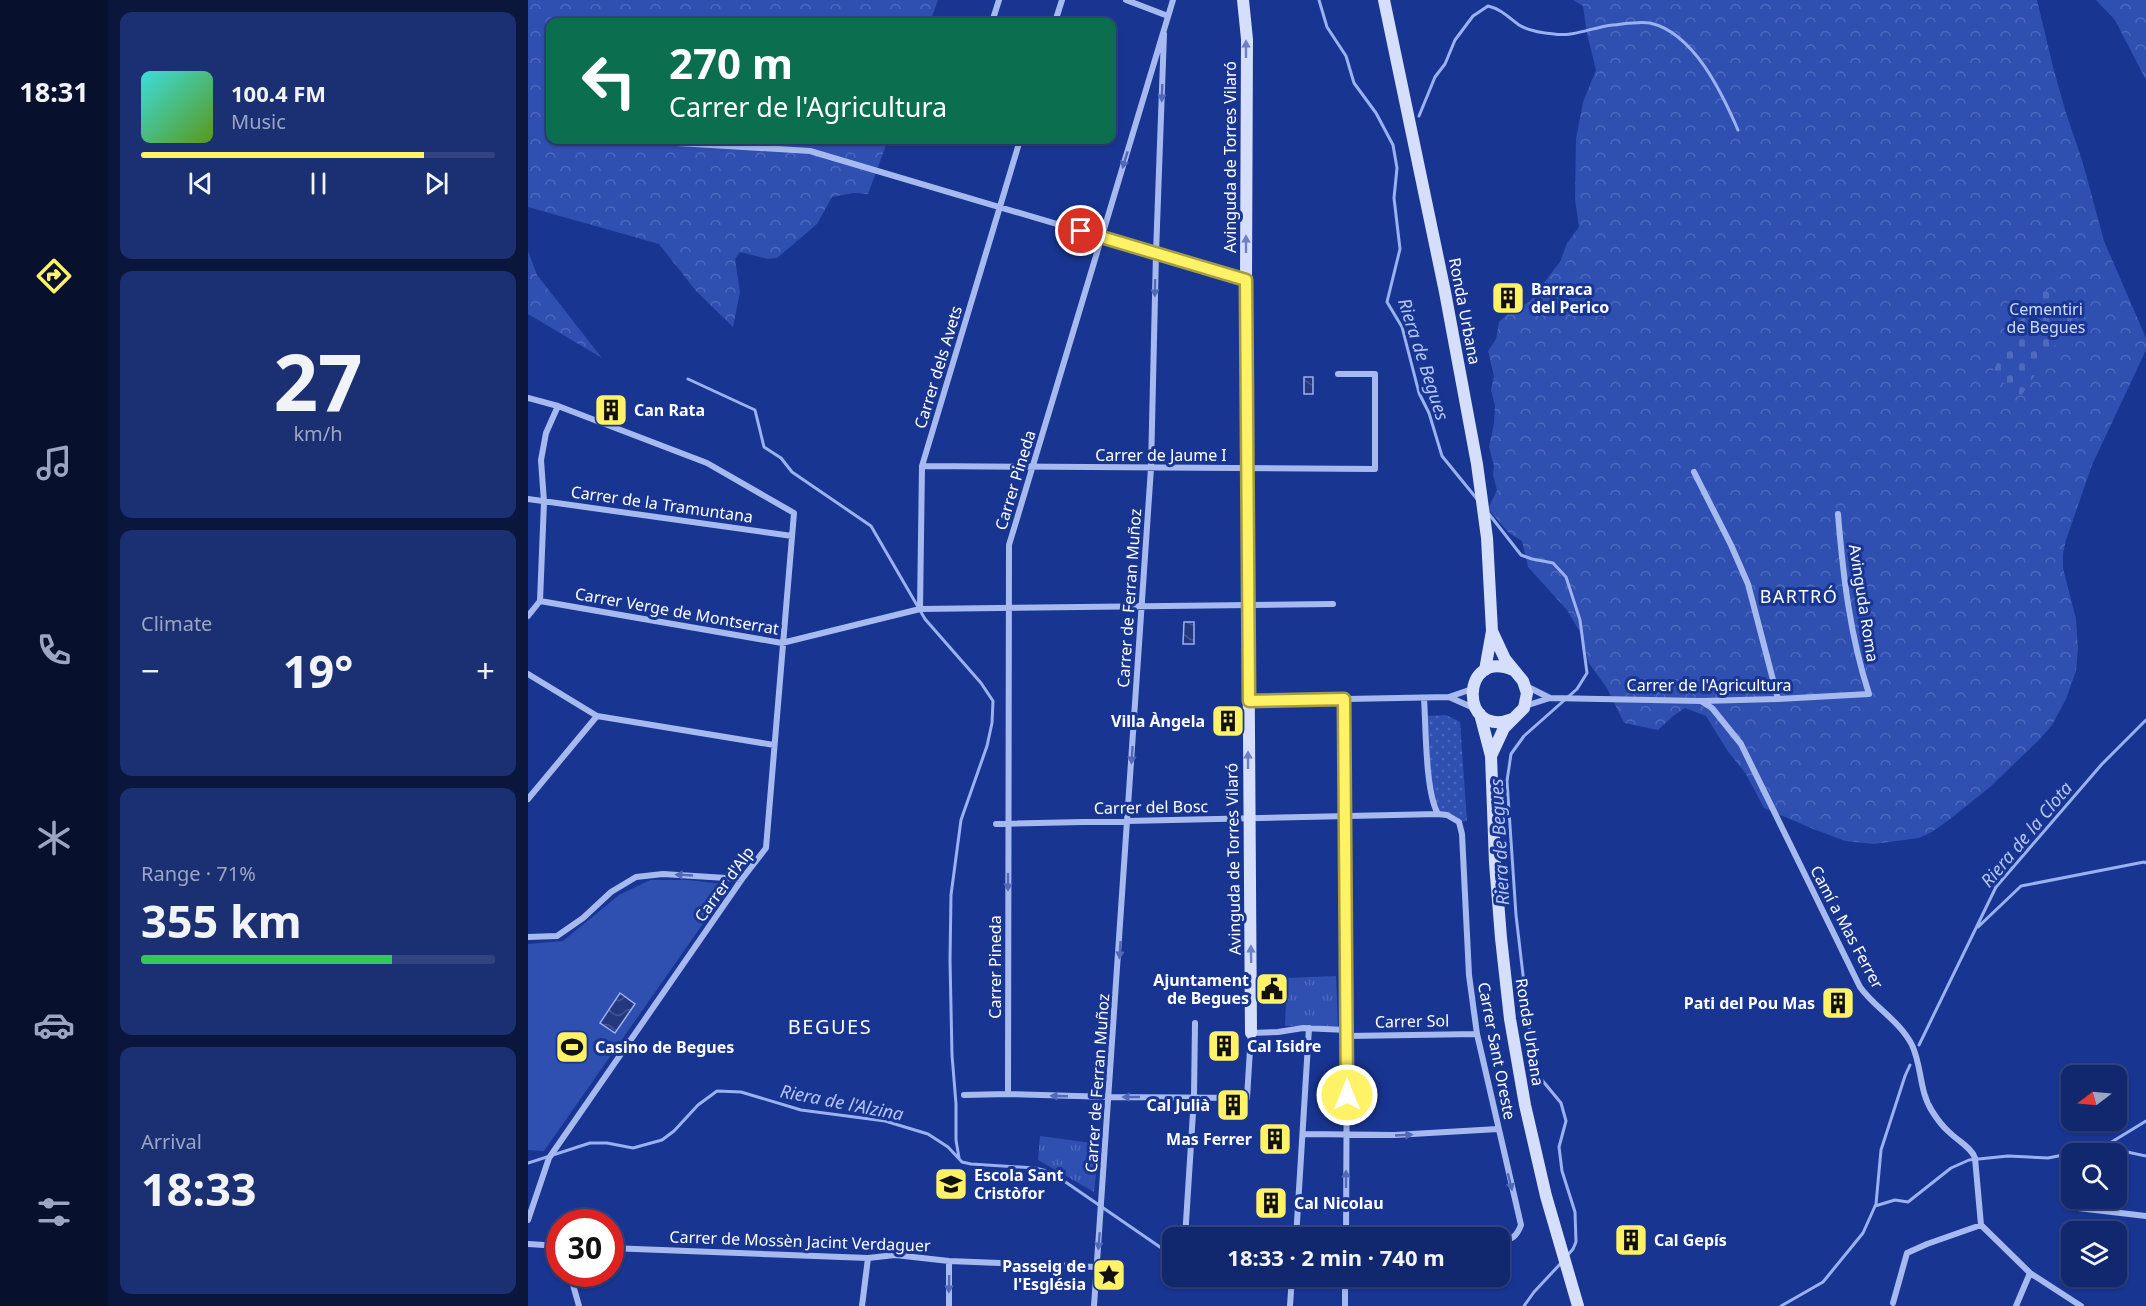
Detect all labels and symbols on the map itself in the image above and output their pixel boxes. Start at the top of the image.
one-way arrow [1241,39,1251,58]
street label: Avinguda de Torres Vilaró [1219,61,1241,253]
one-way arrow [1157,83,1166,102]
one-way arrow [1120,151,1129,169]
pin [1055,205,1106,256]
one-way arrow [1241,234,1251,253]
street label: Ronda Urbana [1444,256,1486,366]
one-way arrow [1150,278,1160,297]
place label: Barraca del Perico [1531,278,1609,318]
building icon: Barraca del Perico [1490,280,1526,316]
water label: Riera de Begues [1393,295,1455,423]
park label: Cementiri de Begues [2007,298,2085,338]
street label: Carrer dels Avets [909,303,967,431]
building icon: Can Rata [593,392,629,428]
place label: Can Rata [634,399,705,421]
street label: Carrer Pineda [989,427,1041,533]
street label: Carrer de Jaume I [1095,444,1227,466]
street label: Carrer de la Tramuntana [569,480,755,528]
street label: Carrer de Ferran Muñoz [1112,508,1146,688]
street label: Avinguda Roma [1844,543,1884,663]
street label: Carrer Verge de Montserrat [573,582,781,640]
district label: BARTRÓ [1760,584,1838,608]
street label: Carrer de l'Agricultura [1627,674,1791,696]
building icon: Villa Àngela [1210,703,1246,739]
place label: Villa Àngela [1111,710,1205,732]
one-way arrow [1127,745,1137,764]
one-way arrow [1243,751,1253,770]
street label: Avinguda de Torres Vilaró [1220,763,1246,955]
water label: Riera de la Clota [1975,776,2077,892]
water label: Riera de Begues [1484,778,1514,906]
street label: Carrer del Bosc [1094,795,1209,819]
street label: Carrer d'Alp [689,842,759,926]
street label: Camí a Mas Ferrer [1805,862,1889,993]
one-way arrow [674,870,693,880]
one-way arrow [1003,873,1013,892]
street label: Carrer Pineda [984,915,1006,1019]
one-way arrow [1115,940,1124,959]
one-way arrow [1246,945,1255,964]
place label: Ajuntament de Begues [1153,969,1249,1009]
public building icon: Ajuntament de Begues [1254,971,1290,1007]
street label: Ronda Urbana [1511,977,1549,1087]
street label: Carrer Sant Oreste [1473,980,1521,1122]
building icon: Pati del Pou Mas [1820,985,1856,1021]
place label: Pati del Pou Mas [1684,992,1815,1014]
street label: Carrer de Ferran Muñoz [1080,993,1114,1173]
street label: Carrer Sol [1375,1009,1449,1033]
district label: BEGUES [788,1013,872,1040]
building icon: Cal Isidre [1206,1028,1242,1064]
sports icon: Casino de Begues [554,1029,590,1065]
place label: Cal Isidre [1247,1035,1321,1057]
place label: Casino de Begues [595,1036,734,1058]
position arrow [1315,1063,1379,1127]
north arrow [2061,1065,2127,1131]
water label: Riera de l'Alzina [778,1078,906,1126]
building icon: Cal Julià [1215,1087,1251,1123]
one-way arrow [1049,1091,1068,1100]
one-way arrow [1121,1092,1140,1102]
place label: Cal Julià [1146,1094,1210,1116]
building icon: Mas Ferrer [1257,1121,1293,1157]
place label: Mas Ferrer [1166,1128,1252,1150]
one-way arrow [1395,1130,1414,1139]
place label: Escola Sant Cristòfor [974,1164,1064,1204]
school or university icon: Escola Sant Cristòfor [933,1166,969,1202]
one-way arrow [1341,1170,1351,1189]
one-way arrow [1506,1172,1516,1191]
building icon: Cal Nicolau [1253,1185,1289,1221]
place label: Cal Nicolau [1294,1192,1384,1214]
speed limit sign: 30 [546,1209,624,1287]
building icon: Cal Gepís [1613,1222,1649,1258]
street label: Carrer de Mossèn Jacint Verdaguer [669,1225,931,1257]
place label: Cal Gepís [1654,1229,1727,1251]
one-way arrow [1094,1232,1104,1251]
place label: Passeig de l'Església [1002,1255,1086,1295]
place icon: Passeig de l'Església [1091,1257,1127,1293]
one-way arrow [944,1274,954,1293]

